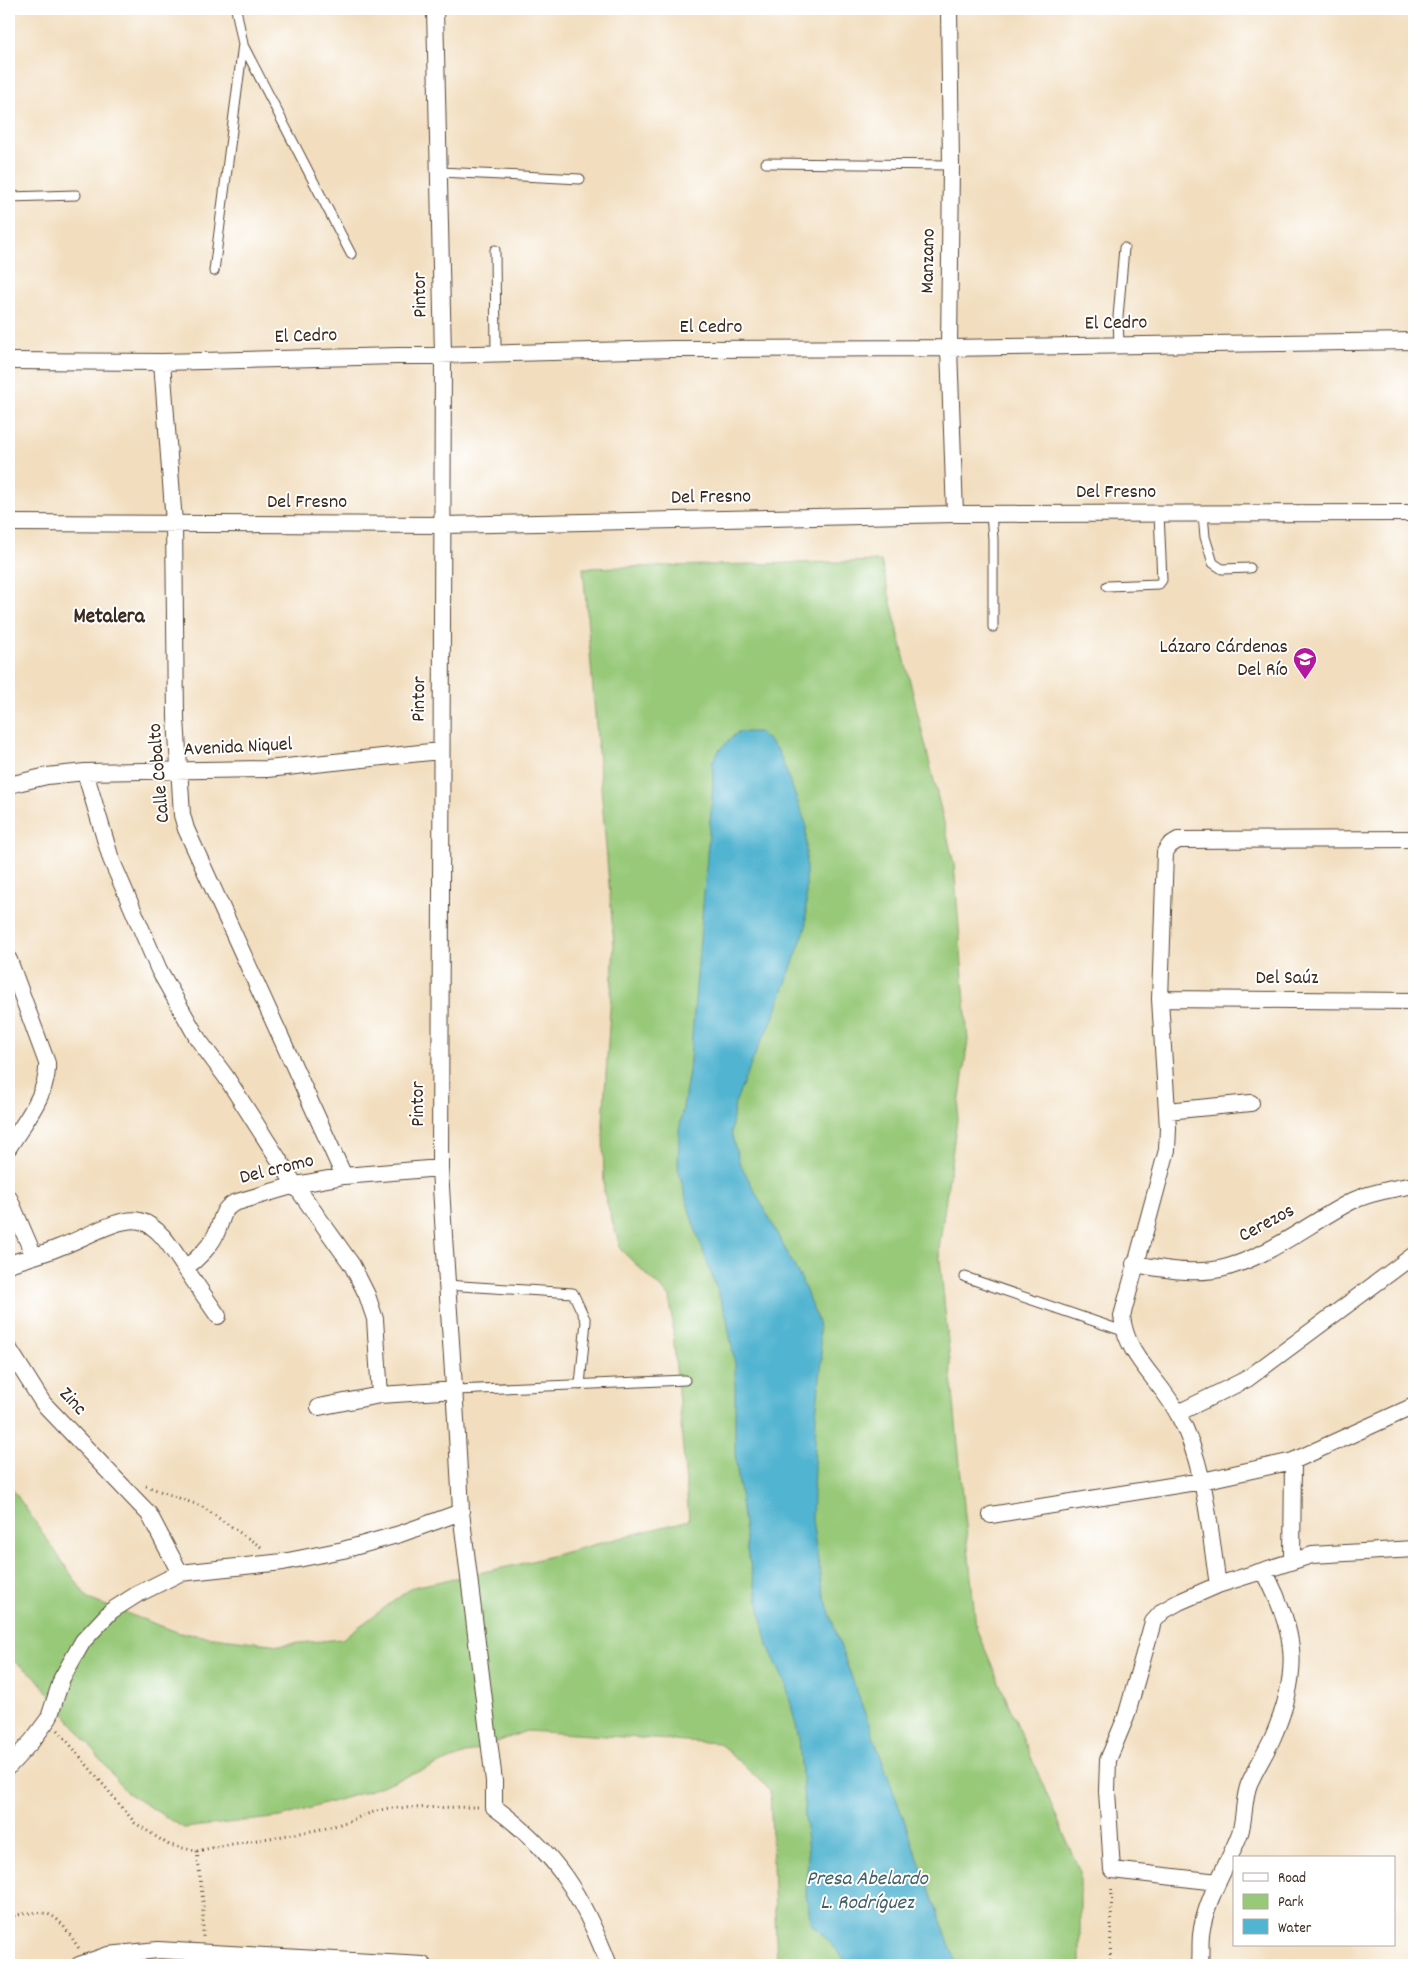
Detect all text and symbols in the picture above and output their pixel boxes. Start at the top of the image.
street label: Manzano [914,228,944,294]
street label: Pintor [407,271,435,318]
street label: El Cedro [1084,309,1148,339]
street label: El Cedro [680,314,742,342]
street label: El Cedro [274,322,338,352]
street label: Del Fresno [1076,479,1156,507]
street label: Del Fresno [671,483,751,513]
street label: Del Fresno [267,489,347,517]
district label: Metalera [73,603,146,633]
place label: Lázaro Cárdenas Del Río [1159,634,1288,685]
school or university icon: Lázaro Cárdenas Del Río [1292,646,1318,680]
street label: Pintor [406,675,434,722]
street label: Calle Cobalto [142,722,178,824]
street label: Avenida Niquel [183,731,293,765]
street label: Del Saúz [1256,965,1319,993]
street label: Pintor [405,1081,433,1127]
street label: Del cromo [237,1147,317,1193]
street label: Cerezos [1234,1198,1300,1250]
street label: Zinc [52,1382,92,1422]
legend [1233,1856,1396,1946]
water label: Presa Abelardo L. Rodríguez [806,1865,929,1919]
text: Road [1278,1868,1306,1890]
text: Park [1278,1892,1304,1914]
text: Water [1278,1918,1312,1940]

